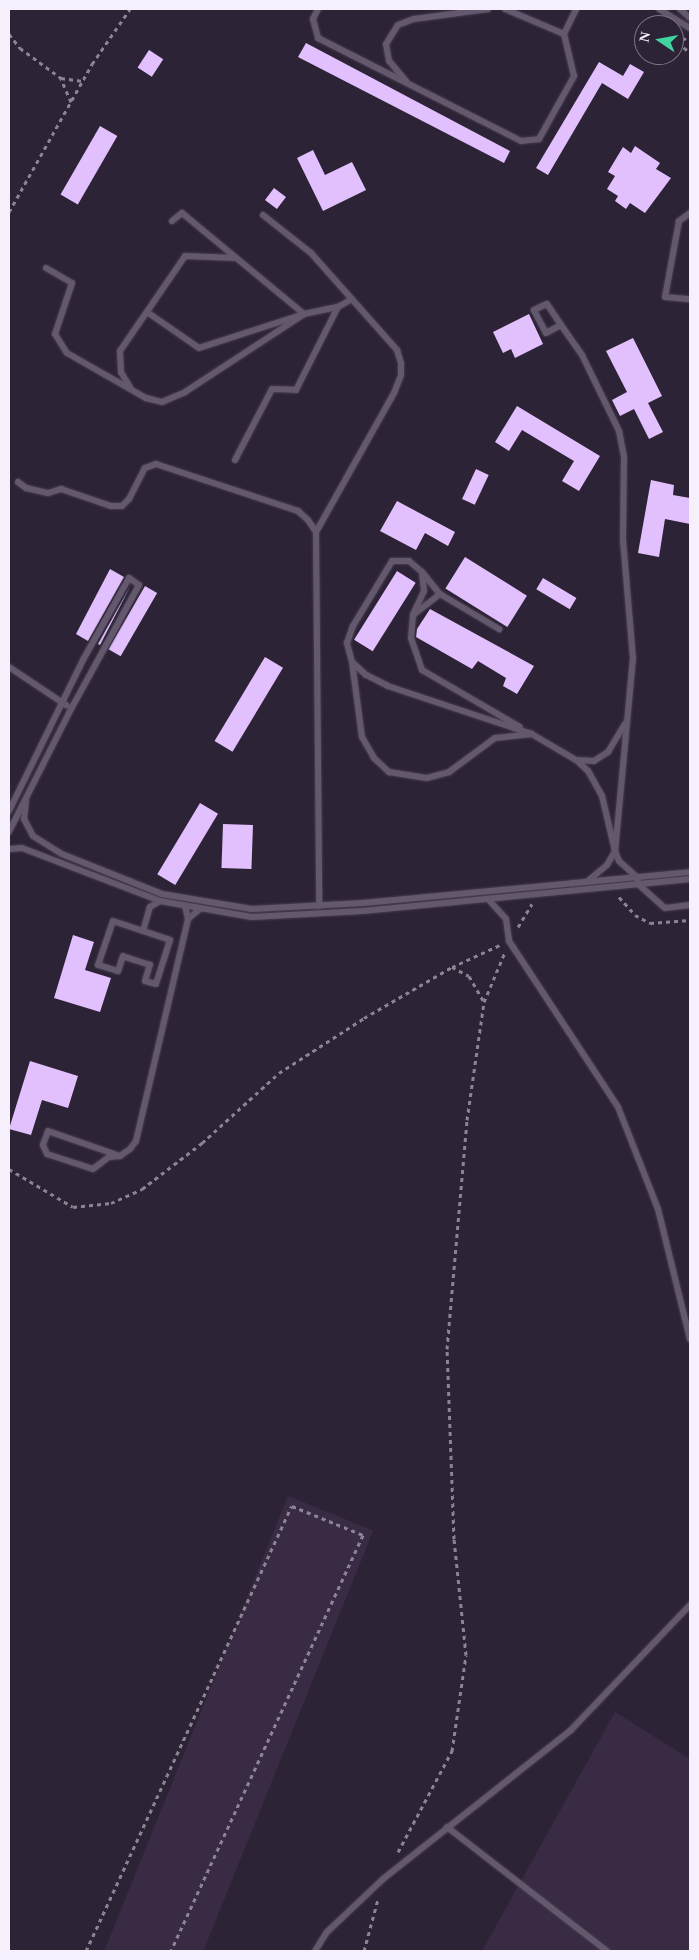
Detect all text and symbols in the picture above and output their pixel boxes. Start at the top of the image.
north arrow [634,15,684,65]
text: N [636,30,653,43]

